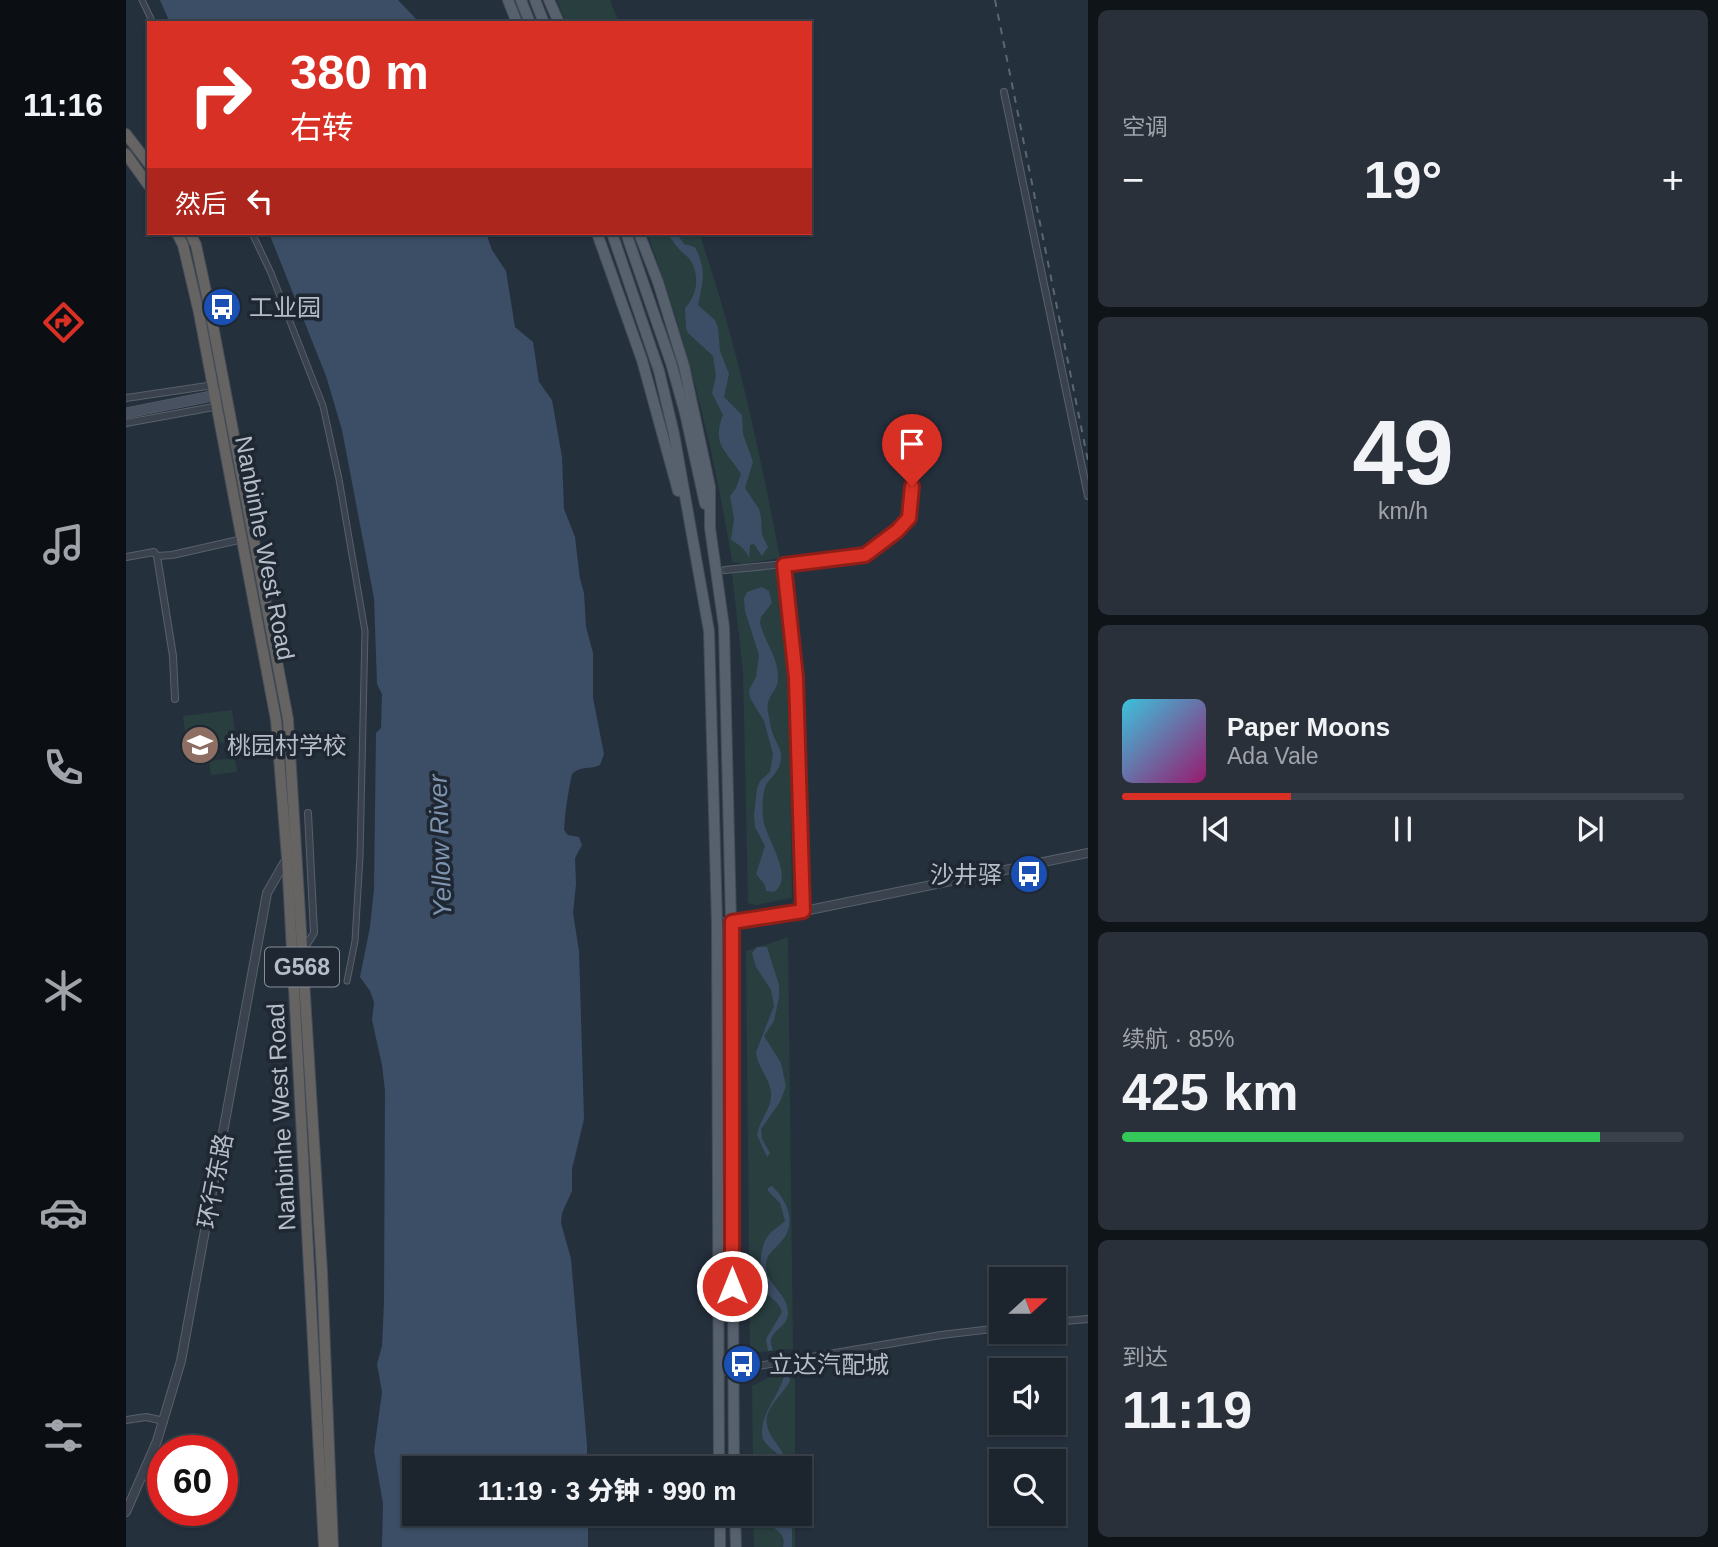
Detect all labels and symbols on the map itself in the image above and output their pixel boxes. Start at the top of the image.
bus stop icon: 工业园 [201,286,243,328]
place label: 工业园 [249,294,321,321]
pin [882,414,942,486]
street label: Nanbinhe West Road [230,434,300,662]
school or university icon: 桃园村学校 [179,724,221,766]
place label: 桃园村学校 [227,732,347,759]
water label: Yellow River [422,773,457,918]
bus stop icon: 沙井驿 [1008,853,1050,895]
place label: 沙井驿 [930,861,1002,888]
road number: G568 [265,948,339,986]
street label: Nanbinhe West Road [262,1003,300,1231]
street label: 环行东路 [193,1131,237,1231]
position arrow [695,1249,769,1323]
north arrow [989,1267,1066,1344]
bus stop icon: 立达汽配城 [721,1343,763,1385]
place label: 立达汽配城 [769,1351,889,1378]
speed limit sign: 60 [147,1435,238,1526]

